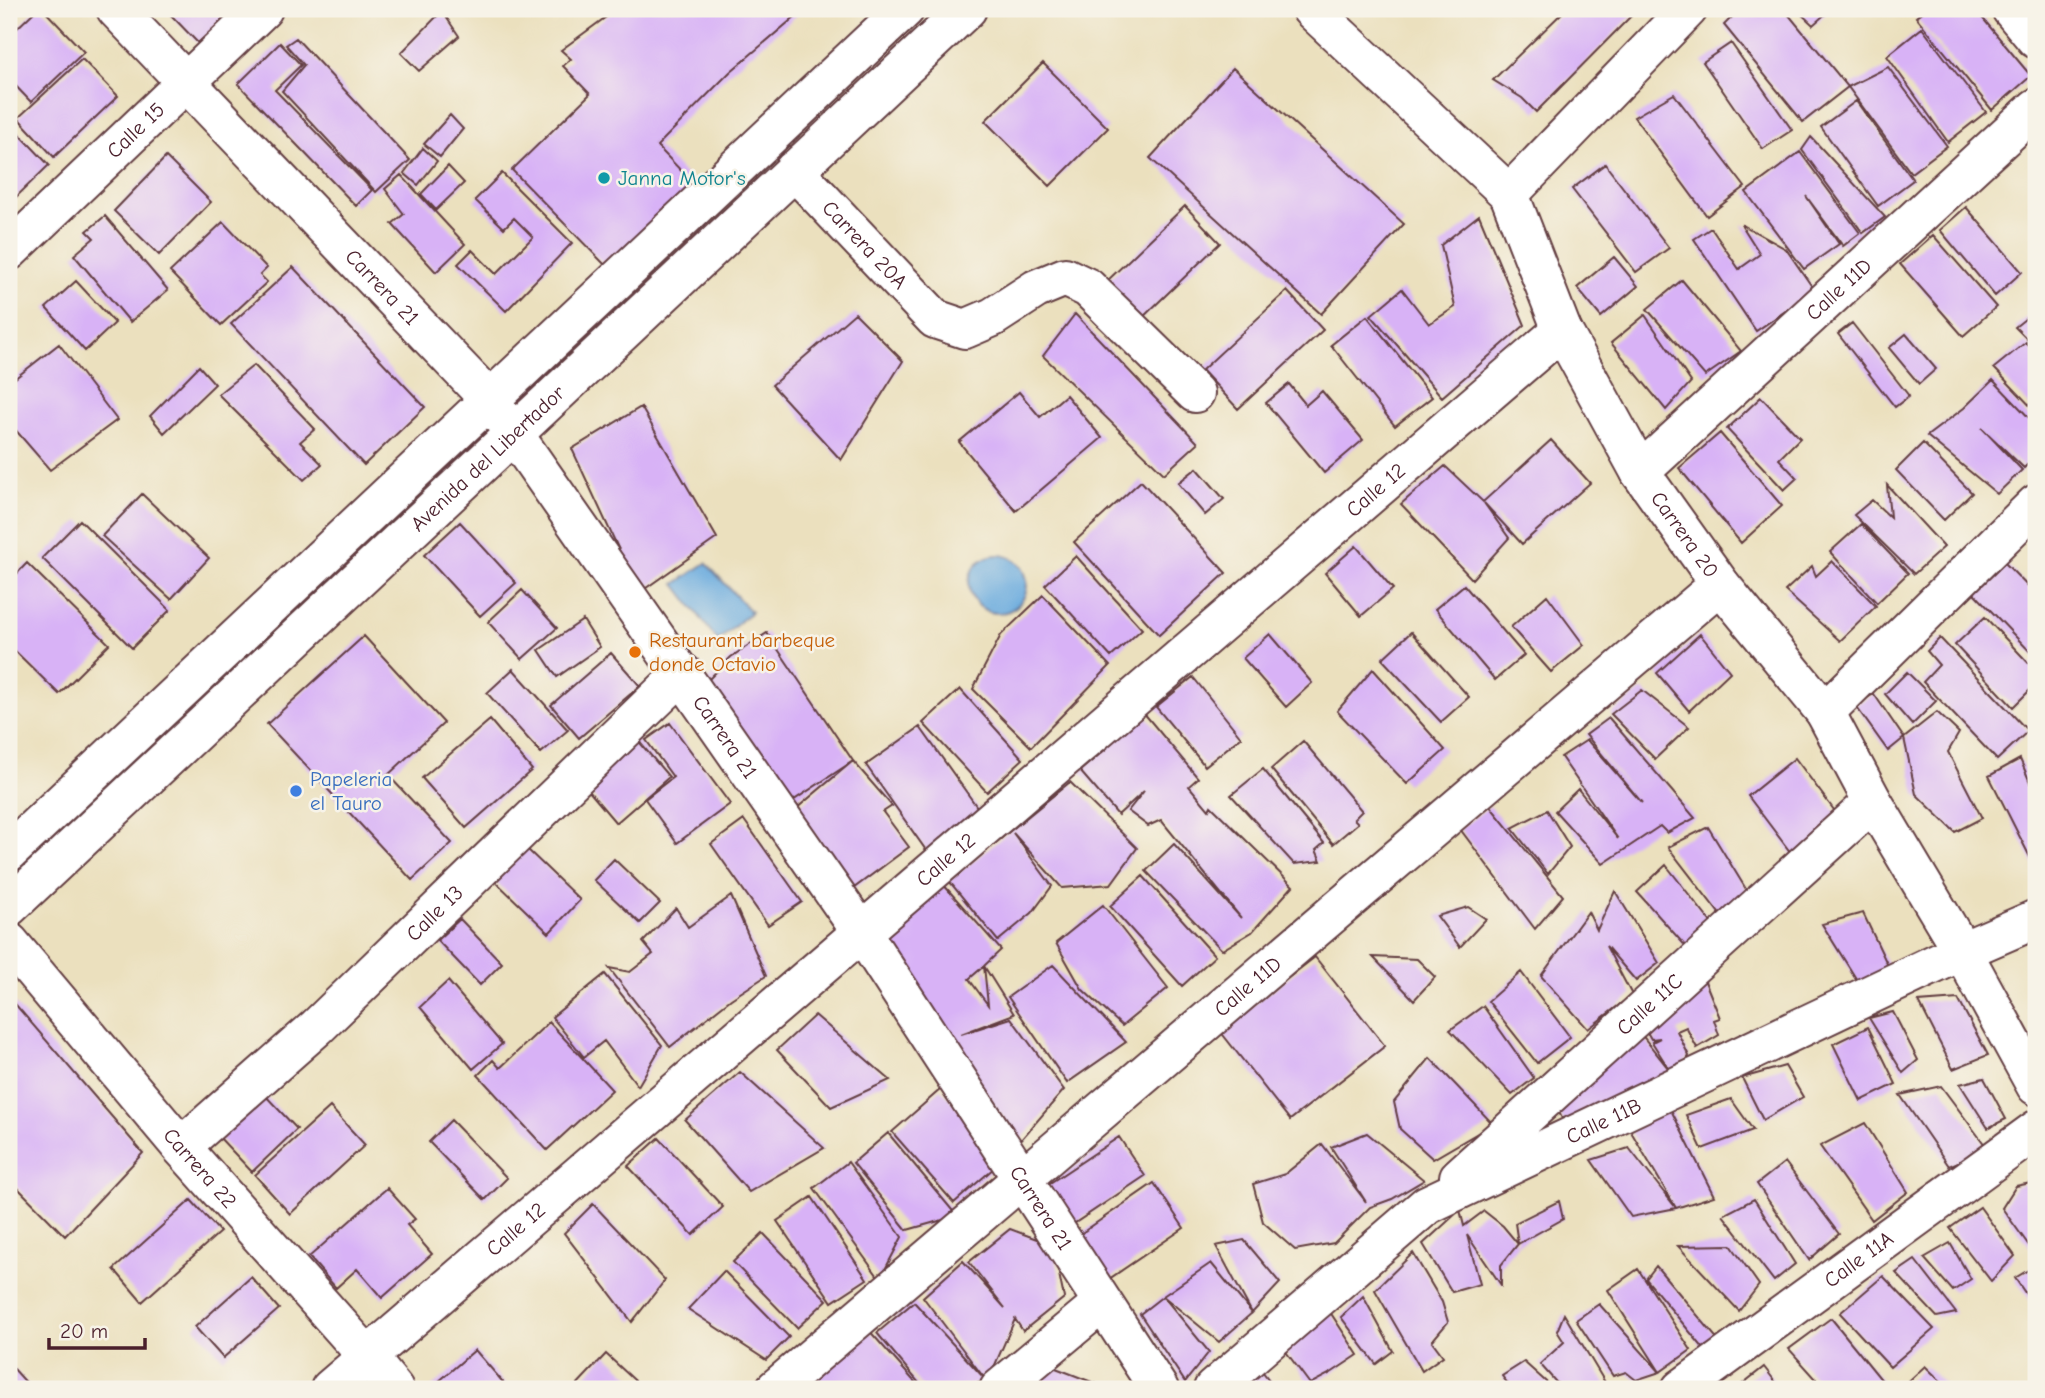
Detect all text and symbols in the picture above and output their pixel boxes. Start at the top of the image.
street label: Calle 15 [102,97,169,163]
place label: Janna Motor's [618,166,746,190]
marker: Janna Motor's [596,170,612,186]
street label: Carrera 20A [817,196,912,294]
street label: Carrera 21 [340,244,424,330]
street label: Calle 11D [1801,253,1876,325]
street label: Avenida del Libertador [406,380,570,536]
street label: Calle 12 [1341,458,1410,522]
street label: Carrera 20 [1646,487,1724,582]
place label: Restaurant barbeque donde Octavio [649,628,835,676]
marker: Restaurant barbeque donde Octavio [627,644,643,660]
street label: Carrera 21 [688,691,762,783]
place label: Papeleria el Tauro [310,767,392,815]
marker: Papeleria el Tauro [288,783,304,799]
street label: Calle 12 [911,828,980,892]
street label: Calle 13 [401,880,468,946]
street label: Calle 11D [1209,951,1286,1022]
street label: Calle 11C [1612,969,1687,1040]
street label: Calle 11B [1562,1093,1645,1149]
street label: Carrera 22 [158,1123,242,1213]
street label: Carrera 21 [1005,1161,1077,1254]
street label: Calle 12 [481,1197,550,1261]
street label: Calle 11A [1820,1226,1898,1292]
scale bar [49,1307,145,1351]
text: 20 m [60,1319,108,1343]

